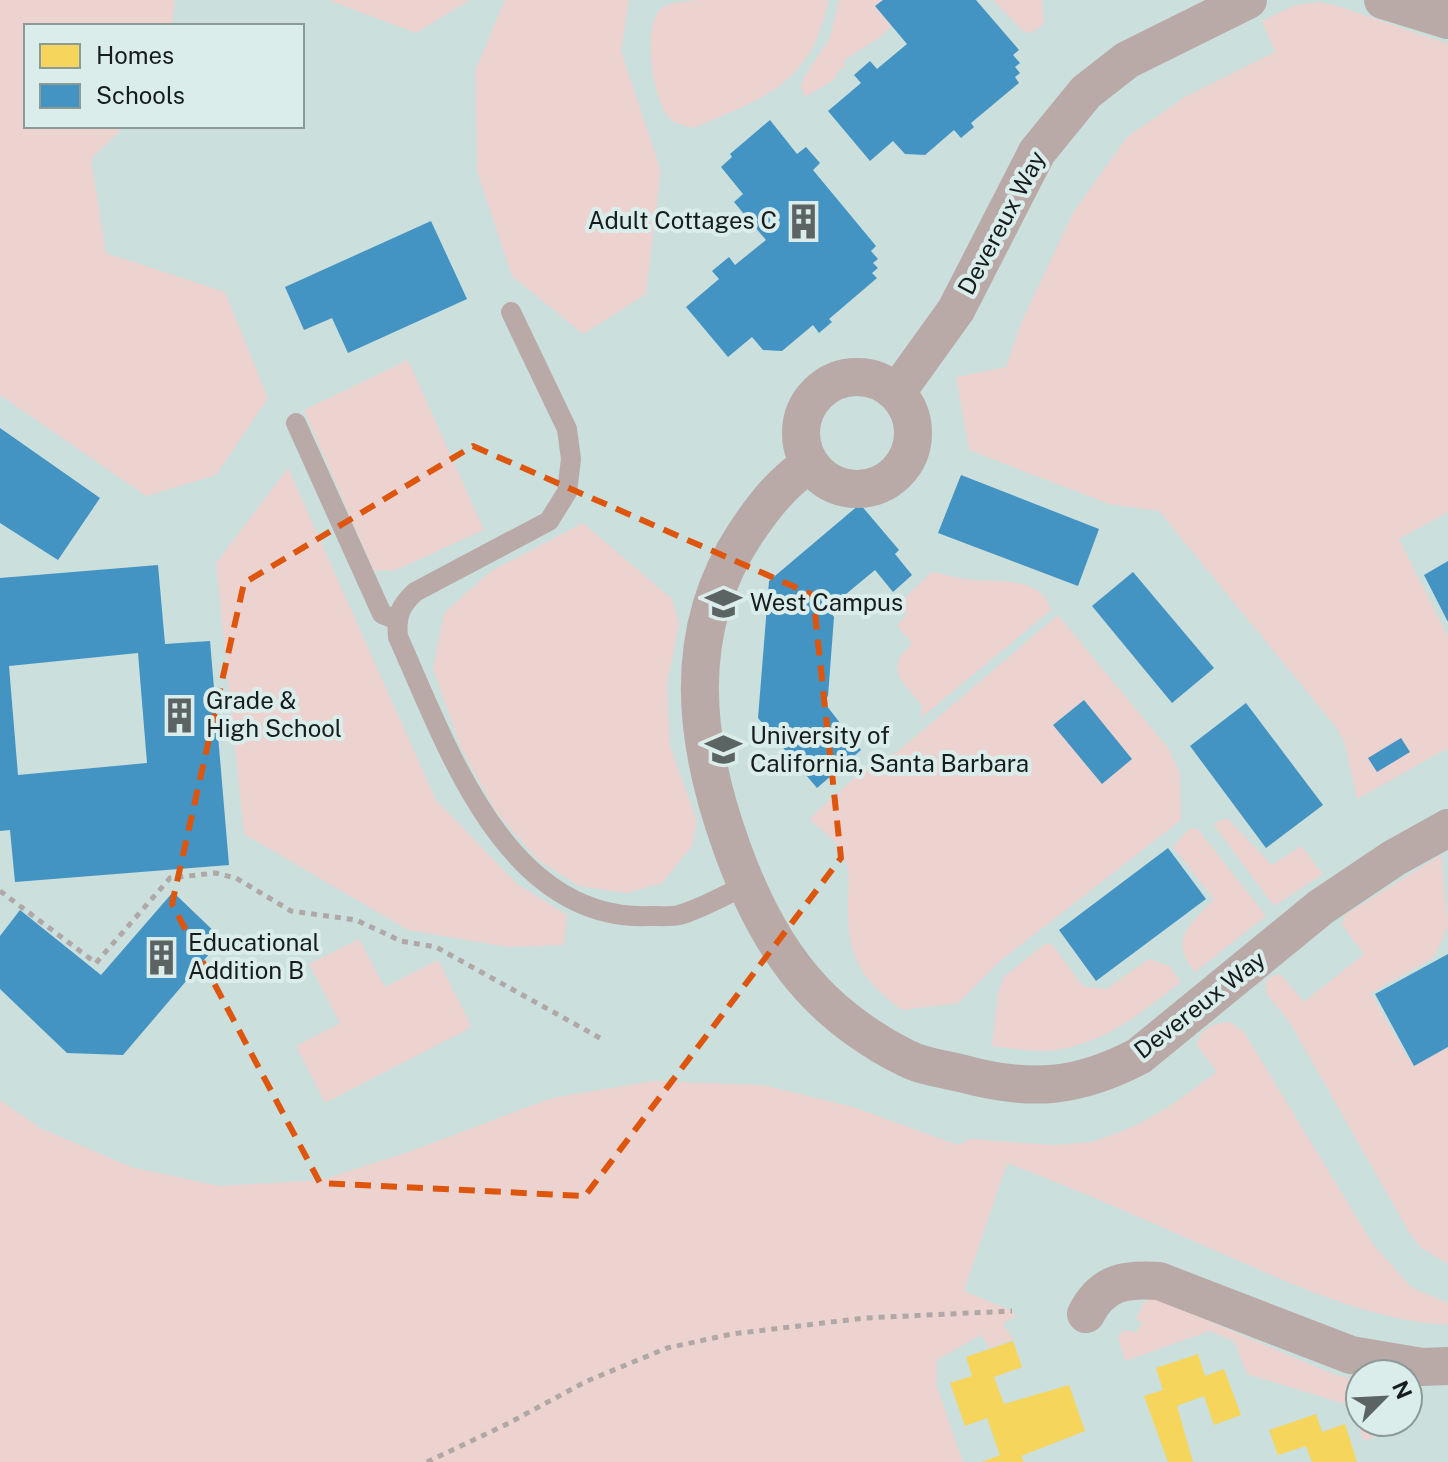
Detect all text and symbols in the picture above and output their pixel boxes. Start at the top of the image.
legend [24,24,304,128]
text: Homes [96,41,174,69]
text: Schools [96,81,185,109]
street label: Devereux Way [952,146,1051,299]
building icon: Adult Cottages C [784,202,822,240]
place label: Adult Cottages C [588,206,777,234]
school or university icon: West Campus [705,584,743,622]
place label: West Campus [750,588,903,616]
place label: Grade & High School [206,686,342,742]
building icon: Grade & High School [161,696,199,734]
place label: University of California, Santa Barbara [750,721,1029,777]
school or university icon: University of California, Santa Barbara [705,731,743,769]
place label: Educational Addition B [188,928,320,984]
building icon: Educational Addition B [143,938,181,976]
street label: Devereux Way [1128,944,1271,1064]
north arrow [1344,1358,1424,1438]
text: N [1387,1377,1418,1403]

